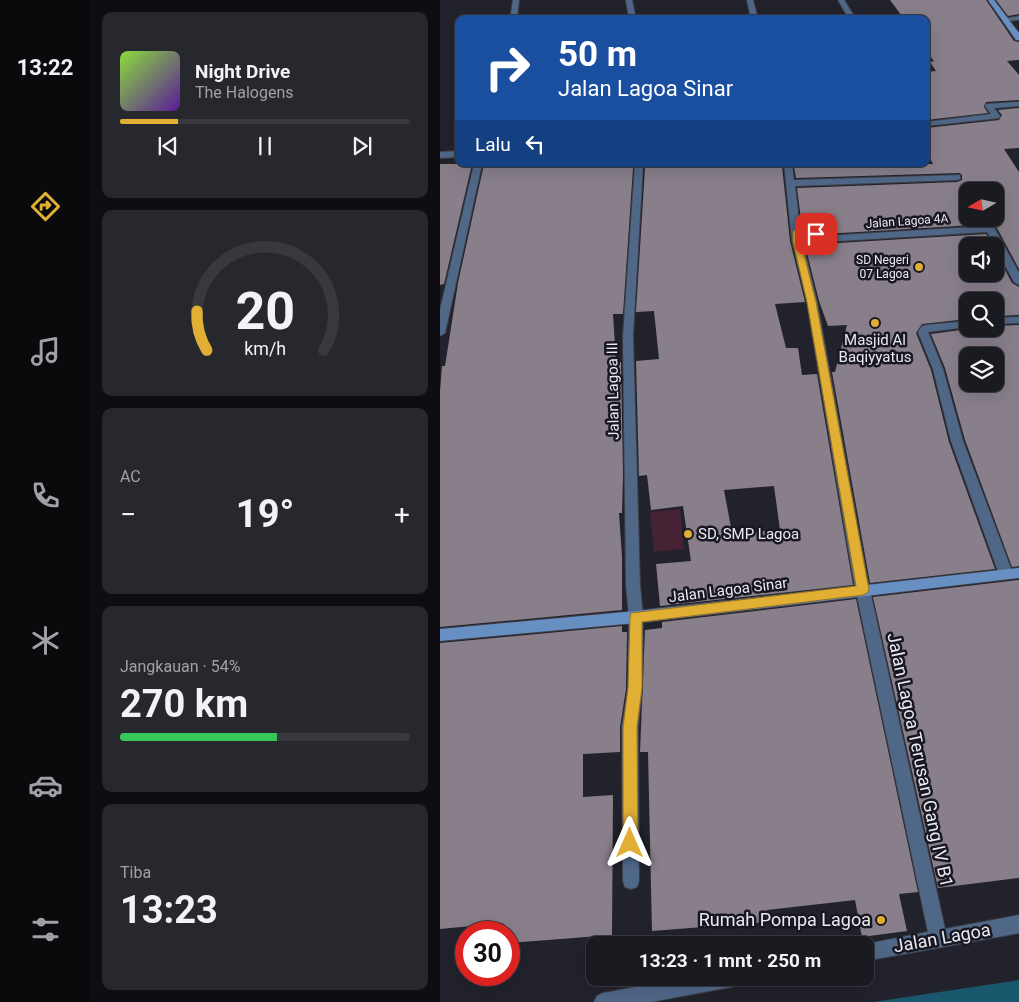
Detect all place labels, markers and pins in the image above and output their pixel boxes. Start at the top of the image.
pin [795,213,837,255]
place label: SD Negeri 07 Lagoa [856,253,909,281]
marker: SD Negeri 07 Lagoa [913,261,925,273]
marker: Masjid Al Baqiyyatus [869,317,881,329]
place label: Masjid Al Baqiyyatus [839,331,911,366]
place label: SD, SMP Lagoa [698,525,799,543]
marker: SD, SMP Lagoa [682,528,694,540]
place label: Rumah Pompa Lagoa [699,909,871,930]
marker: Rumah Pompa Lagoa [875,914,887,926]

